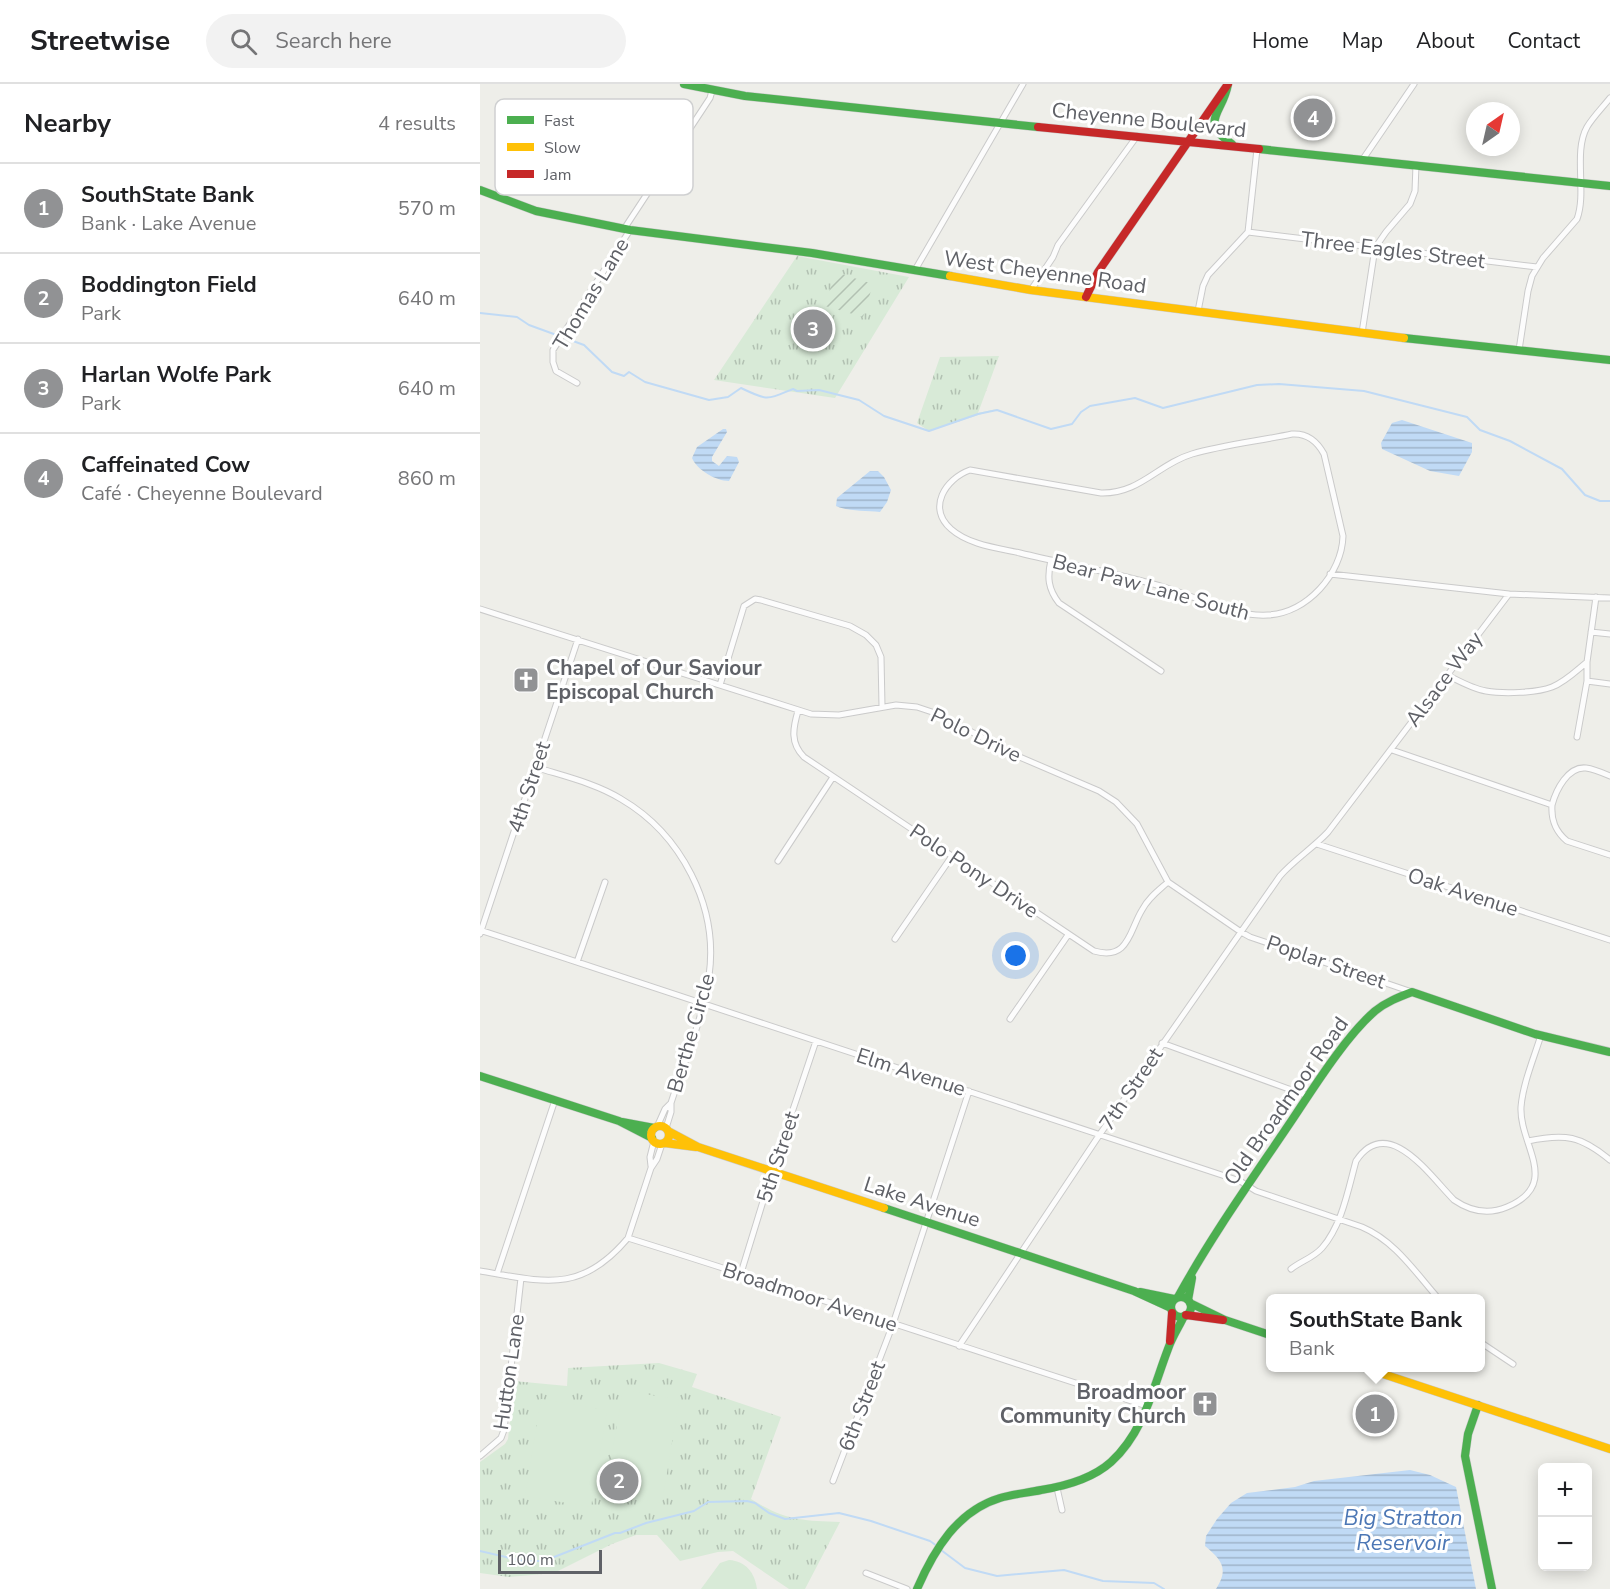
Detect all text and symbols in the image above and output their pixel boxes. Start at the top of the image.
search box [206,14,626,68]
text: Streetwise [30,22,170,60]
icon: search [227,25,260,58]
text: Search here [275,26,392,56]
text: Home [1252,27,1309,55]
text: Map [1342,27,1383,55]
text: About [1416,27,1474,55]
text: Contact [1507,27,1580,55]
street label: Cheyenne Boulevard [1050,96,1248,144]
pin: 4 [1294,96,1332,141]
legend [495,99,693,195]
north arrow [1466,102,1520,156]
text: Nearby [24,106,111,141]
text: 4 results [378,110,456,137]
text: Fast [544,110,575,132]
text: Slow [544,137,581,159]
text: Jam [543,164,571,186]
text: SouthState Bank [81,180,254,210]
text: 1 [38,195,50,222]
text: 570 m [398,195,456,222]
text: Bank · Lake Avenue [81,210,256,237]
street label: Three Eagles Street [1299,225,1487,275]
street label: Thomas Lane [546,233,636,355]
street label: West Cheyenne Road [942,244,1148,300]
text: Boddington Field [81,270,257,300]
text: 2 [38,285,50,312]
text: 640 m [398,285,456,312]
text: Park [81,300,121,327]
pin: 3 [794,306,832,352]
text: Harlan Wolfe Park [81,360,271,390]
text: 3 [38,375,50,402]
text: 640 m [398,375,456,402]
text: Park [81,390,121,417]
text: Caffeinated Cow [81,450,250,480]
text: 4 [38,465,50,492]
text: 860 m [398,465,456,492]
text: Café · Cheyenne Boulevard [81,480,323,507]
street label: Bear Paw Lane South [1049,547,1253,627]
street label: Alsace Way [1399,625,1489,732]
place label: Chapel of Our Saviour Episcopal Church [546,654,763,706]
church icon: Chapel of Our Saviour Episcopal Church [511,665,541,695]
street label: Polo Drive [926,701,1026,769]
street label: 4th Street [501,737,557,836]
street label: Polo Pony Drive [904,817,1044,925]
street label: Oak Avenue [1404,861,1522,923]
street label: Poplar Street [1263,929,1390,996]
your location [1001,941,1030,970]
street label: Berthe Circle [661,970,721,1096]
street label: Old Broadmoor Road [1217,1011,1355,1191]
street label: Elm Avenue [853,1041,969,1103]
street label: 7th Street [1093,1041,1169,1136]
street label: 5th Street [750,1107,806,1206]
street label: Lake Avenue [860,1170,984,1234]
street label: Broadmoor Avenue [719,1256,901,1338]
popup [1266,1294,1485,1372]
text: SouthState Bank [1289,1305,1462,1335]
street label: Hutton Lane [487,1312,531,1432]
text: Bank [1289,1335,1335,1362]
street label: 6th Street [832,1356,892,1455]
place label: Broadmoor Community Church [1000,1378,1187,1430]
church icon: Broadmoor Community Church [1190,1389,1220,1419]
pin: 1 [1356,1392,1394,1436]
pin: 2 [600,1458,638,1504]
map controls [1538,1463,1592,1571]
button: + [1538,1463,1592,1517]
water label: Big Stratton Reservoir [1344,1503,1462,1558]
button: − [1538,1517,1592,1571]
scale bar [498,1547,602,1574]
text: 100 m [507,1549,554,1571]

